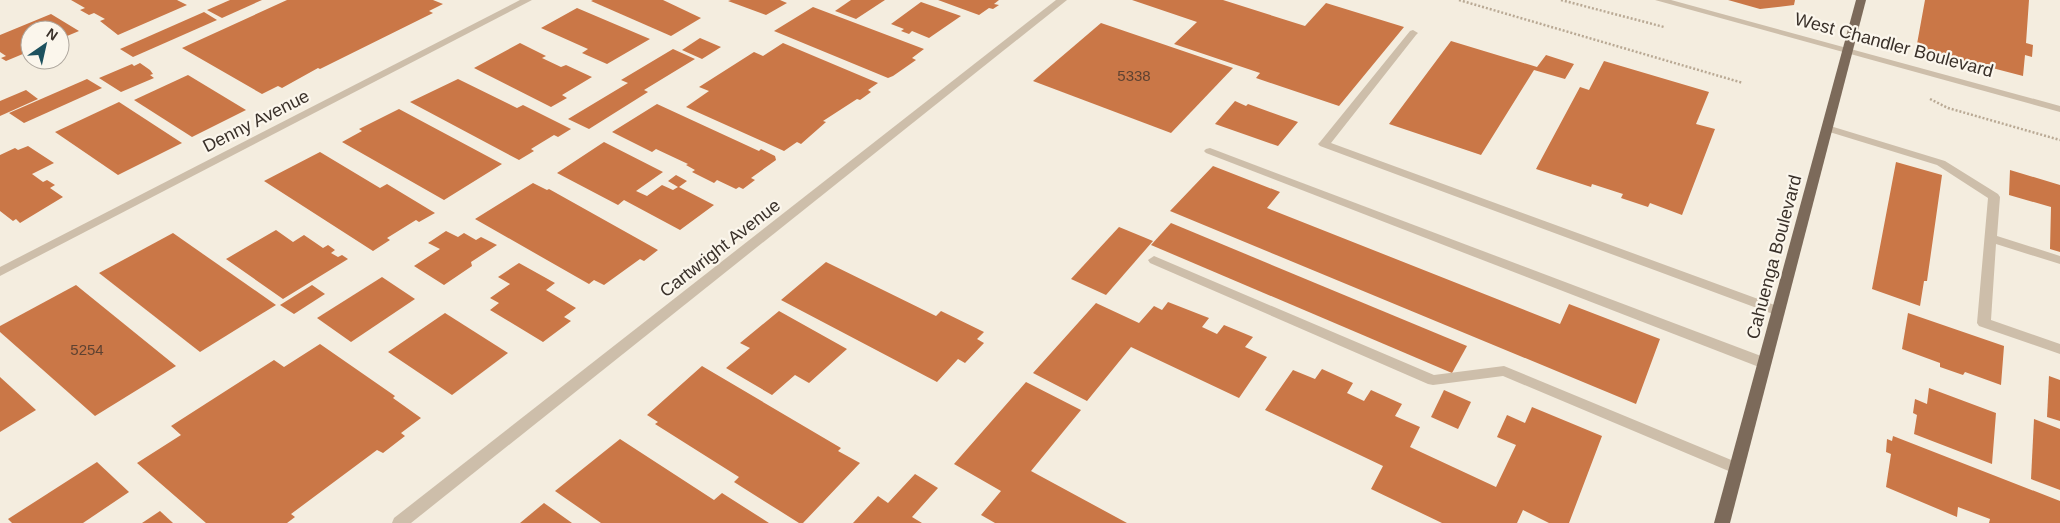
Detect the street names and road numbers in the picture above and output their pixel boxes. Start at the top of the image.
street label: West Chandler Boulevard [1793,9,1995,81]
street label: Denny Avenue [199,86,313,156]
street label: Cahuenga Boulevard [1742,173,1806,341]
street label: Cartwright Avenue [656,195,784,301]

